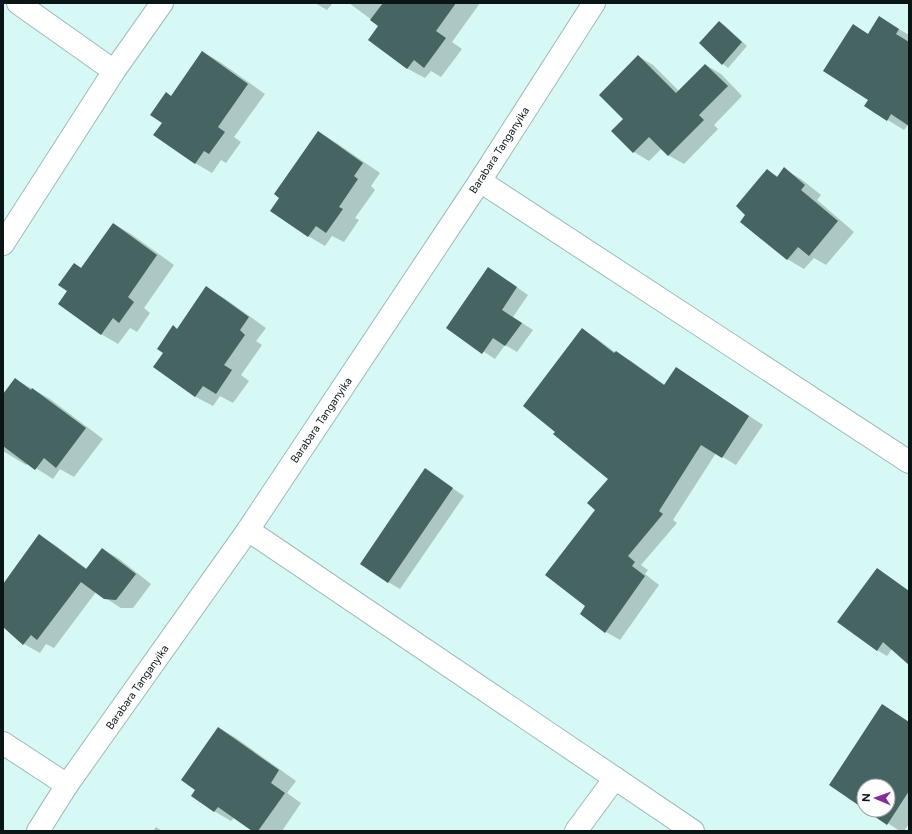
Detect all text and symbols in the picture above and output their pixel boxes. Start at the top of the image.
street label: Barabara Tanganyika [467,105,532,196]
street label: Barabara Tanganyika [288,375,355,465]
street label: Barabara Tanganyika [103,643,171,732]
north arrow [856,778,896,818]
text: N [860,793,873,802]

